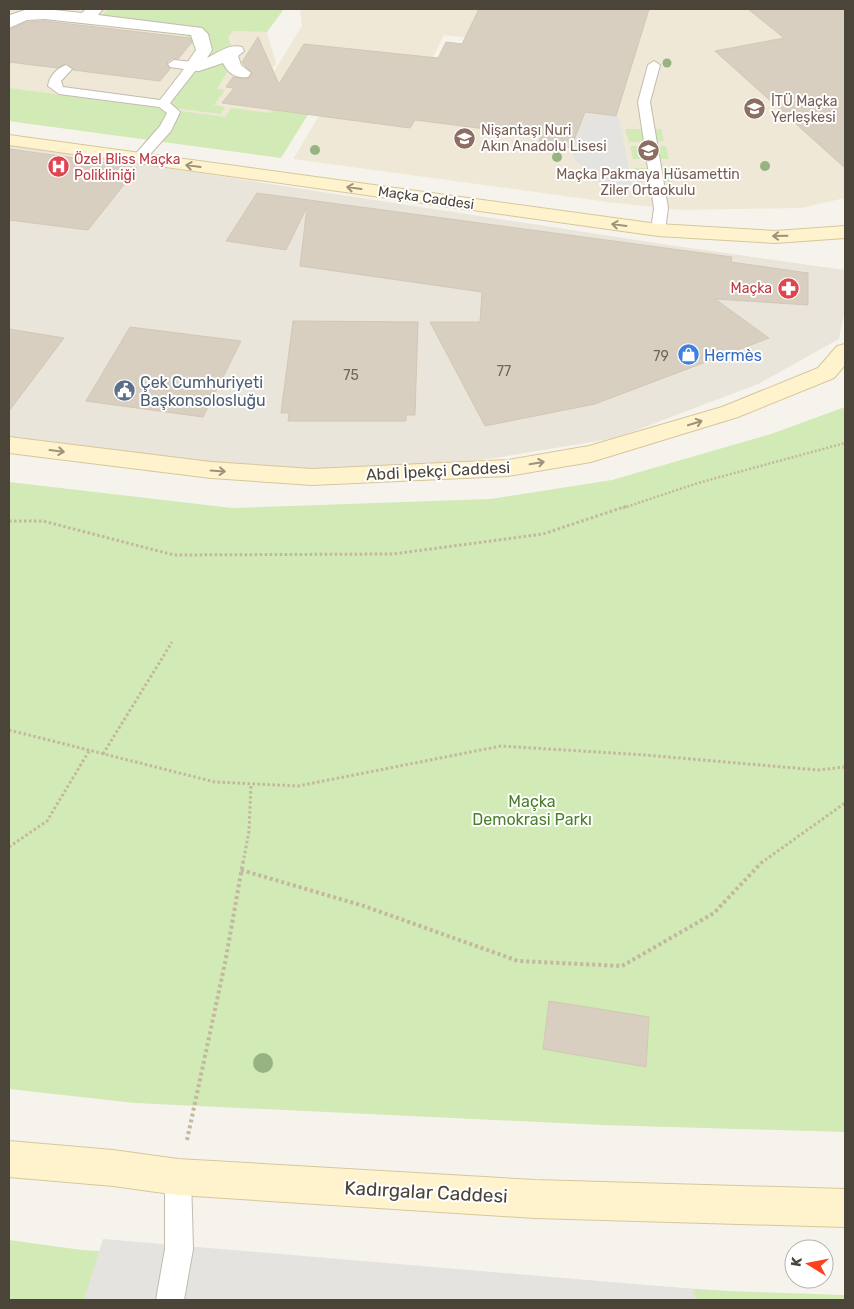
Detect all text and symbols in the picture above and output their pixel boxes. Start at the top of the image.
place label: İTÜ Maçka Yerleşkesi [771,93,838,126]
school or university icon: İTÜ Maçka Yerleşkesi [743,97,767,121]
place label: Nişantaşı Nuri Akın Anadolu Lisesi [481,122,607,155]
school or university icon: Nişantaşı Nuri Akın Anadolu Lisesi [453,126,477,150]
school or university icon: Maçka Pakmaya Hüsamettin Ziler Ortaokulu [636,139,660,163]
place label: Özel Bliss Maçka Polikliniği [74,151,180,184]
hospital icon: Özel Bliss Maçka Polikliniği [46,155,70,179]
one-way arrow [185,161,201,171]
place label: Maçka Pakmaya Hüsamettin Ziler Ortaokulu [556,166,740,199]
one-way arrow [346,183,362,193]
street label: Maçka Caddesi [377,183,475,213]
one-way arrow [611,220,627,230]
one-way arrow [773,232,789,241]
pharmacy icon: Maçka [776,276,800,300]
place label: Maçka [731,280,772,297]
shop icon: Hermès [676,343,700,367]
place label: Hermès [704,346,762,365]
house number: 79 [653,348,669,365]
house number: 77 [497,363,511,380]
house number: 75 [343,367,359,384]
place label: Çek Cumhuriyeti Başkonsolosluğu [140,373,266,410]
public building icon: Çek Cumhuriyeti Başkonsolosluğu [112,379,136,403]
one-way arrow [686,418,702,427]
one-way arrow [49,446,65,456]
street label: Abdi İpekçi Caddesi [365,458,511,484]
one-way arrow [529,458,545,468]
one-way arrow [210,466,226,475]
park label: Maçka Demokrasi Parkı [472,792,592,829]
street label: Kadırgalar Caddesi [344,1176,508,1208]
north arrow [784,1239,834,1289]
text: K [788,1255,806,1268]

